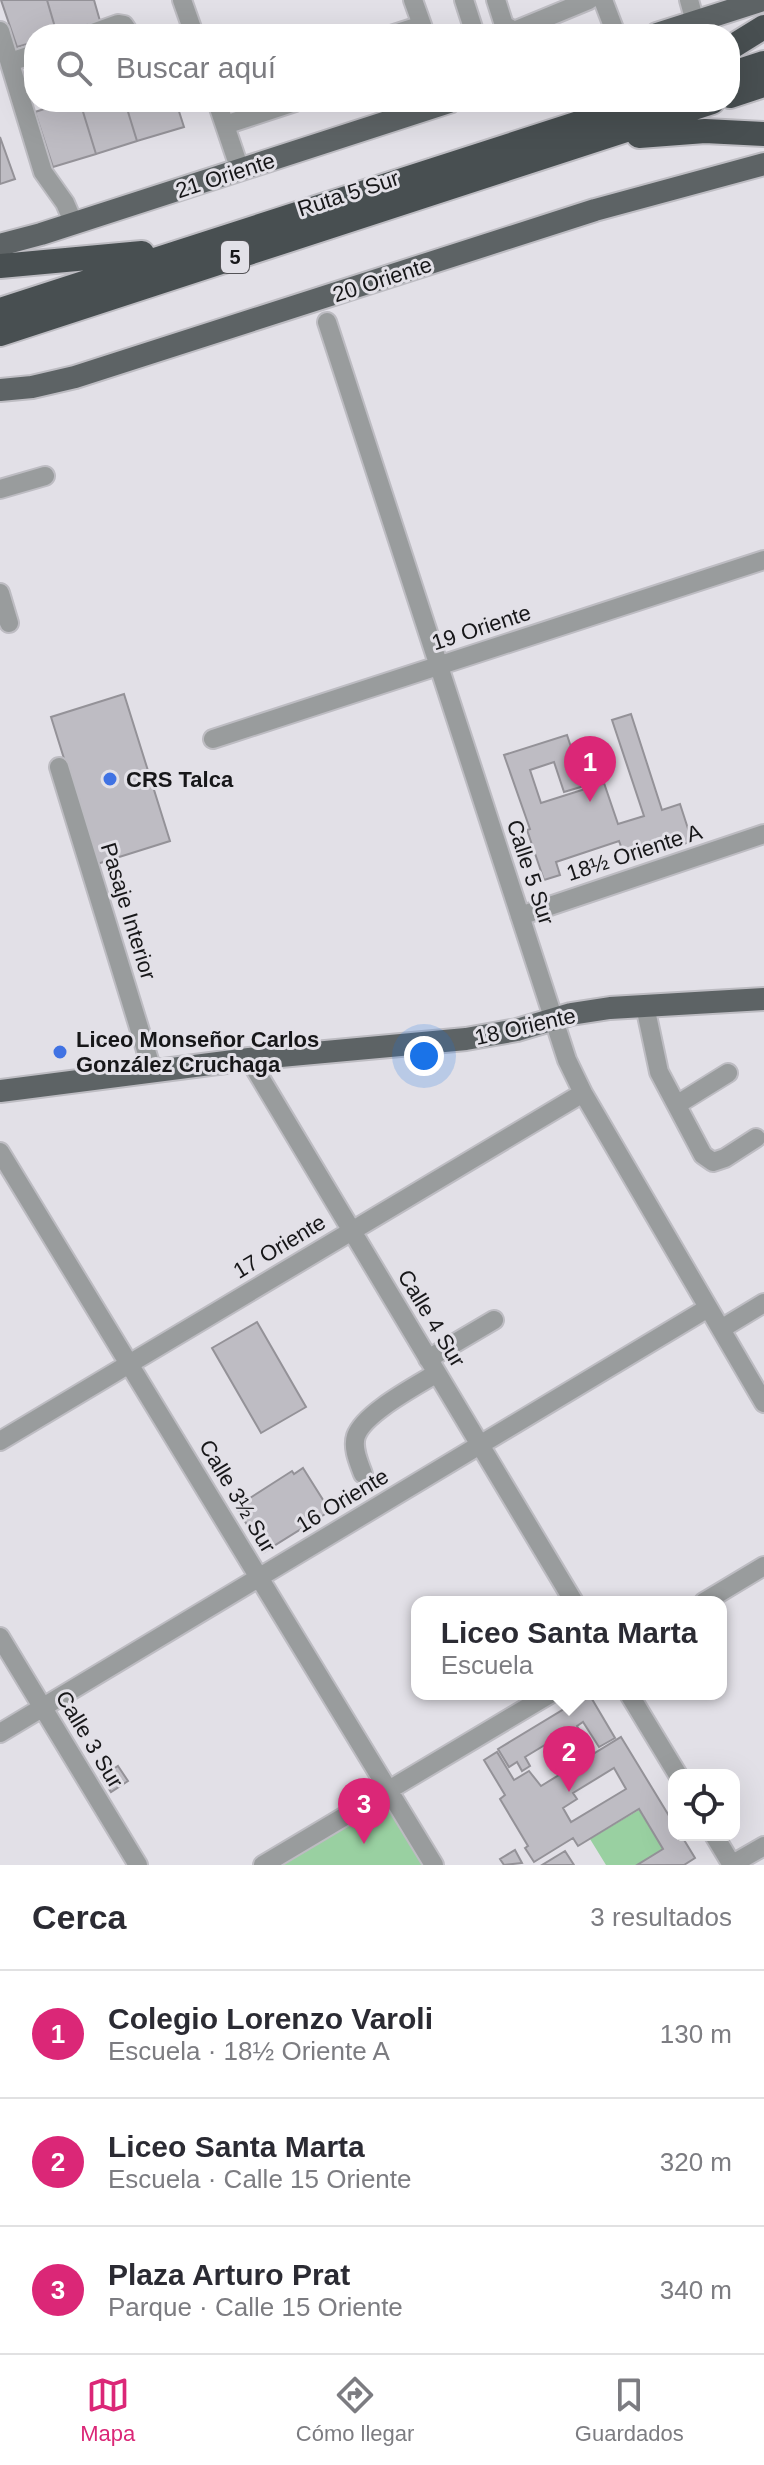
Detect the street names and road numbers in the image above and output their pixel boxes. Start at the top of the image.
street label: 21 Oriente [172,148,278,203]
street label: Ruta 5 Sur [294,165,402,222]
road number: 5 [221,241,249,273]
street label: 20 Oriente [329,252,435,307]
street label: 19 Oriente [428,600,534,655]
street label: Calle 5 Sur [502,817,559,928]
street label: 18½ Oriente A [563,819,705,886]
street label: Pasaje Interior [96,840,161,983]
street label: 18 Oriente [472,1003,578,1050]
street label: 17 Oriente [229,1209,330,1284]
street label: Calle 4 Sur [393,1265,470,1371]
street label: Calle 3½ Sur [194,1435,281,1557]
street label: 16 Oriente [292,1463,393,1538]
street label: Calle 3 Sur [51,1686,128,1792]

